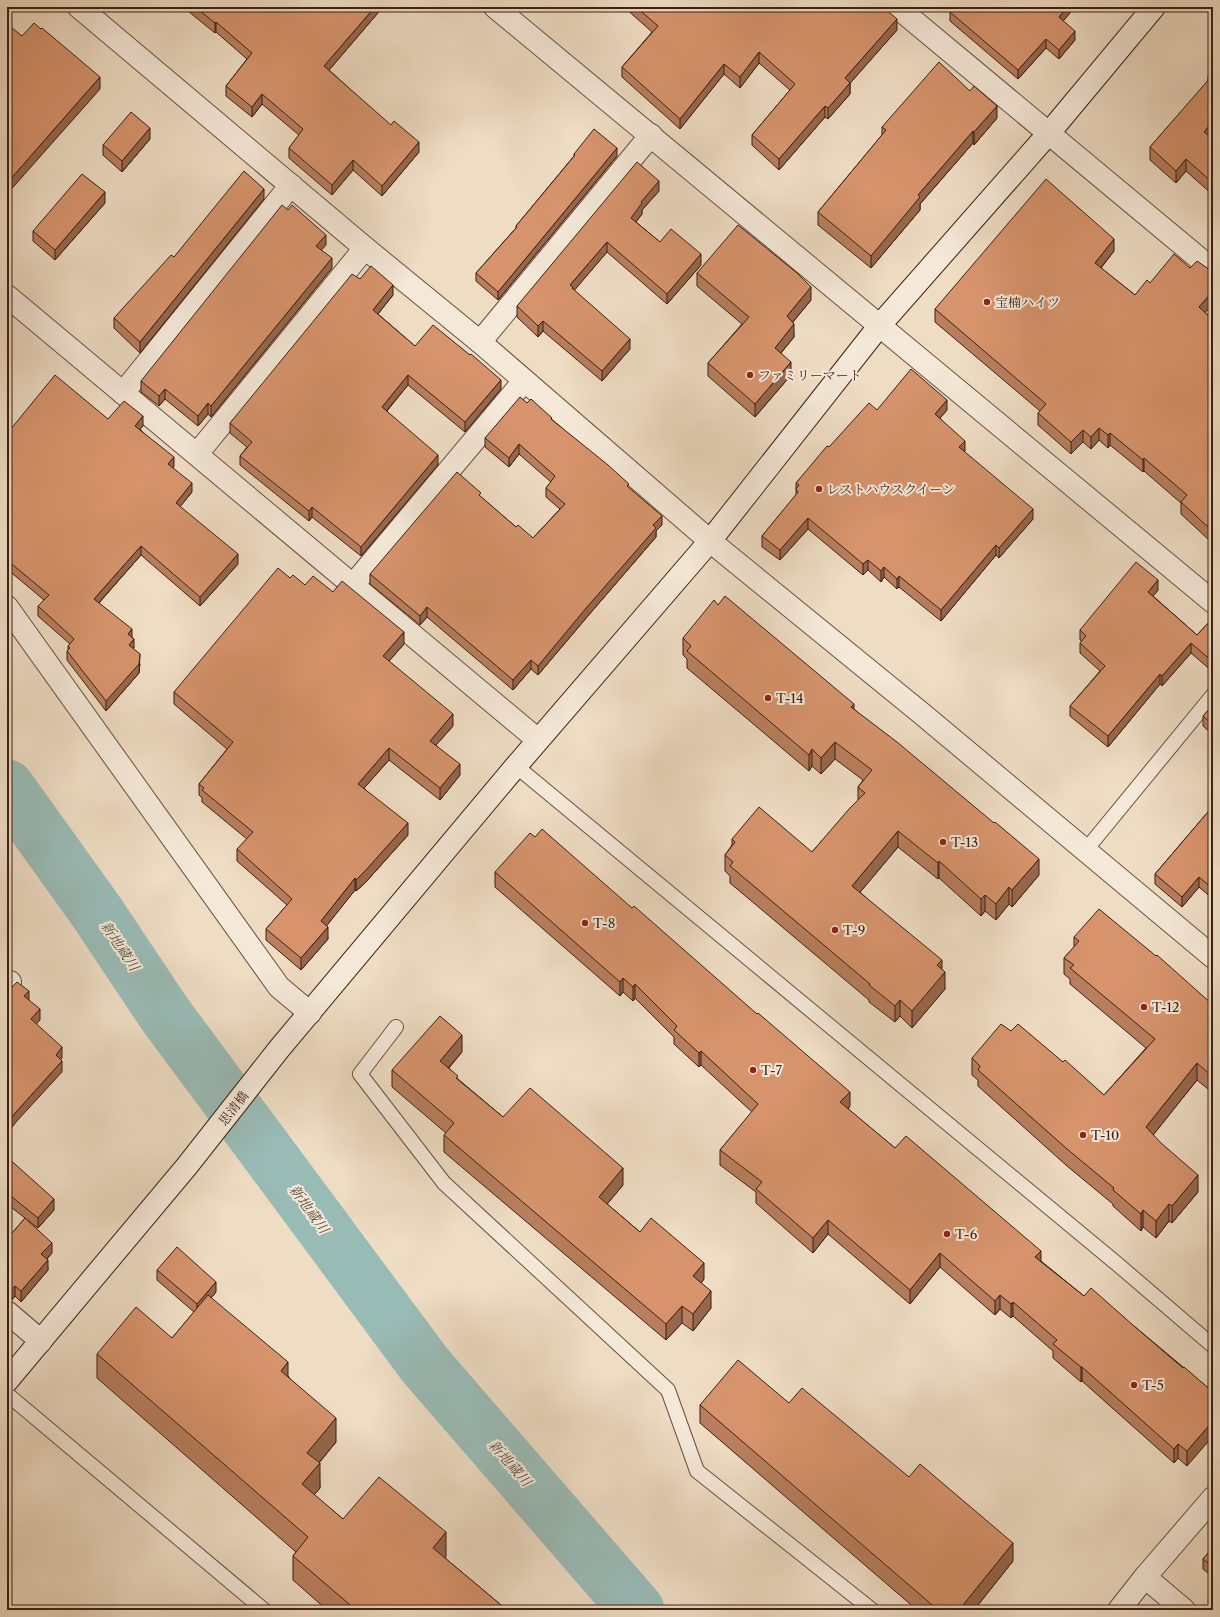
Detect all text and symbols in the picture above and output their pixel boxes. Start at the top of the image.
place label: 宝楠ハイツ [995,294,1060,310]
marker: 宝楠ハイツ [982,297,992,307]
place label: ファミリーマート [758,367,862,383]
marker: ファミリーマート [745,370,755,380]
place label: レストハウスクイーン [827,481,955,497]
marker: レストハウスクイーン [814,484,824,494]
place label: T-14 [776,690,804,706]
marker: T-14 [763,693,773,703]
place label: T-13 [951,834,978,850]
marker: T-13 [938,837,948,847]
place label: T-8 [593,915,615,931]
water label: 新地蔵川 [97,918,144,976]
marker: T-8 [580,918,590,928]
place label: T-9 [843,922,865,938]
marker: T-9 [830,925,840,935]
place label: T-12 [1152,999,1180,1015]
marker: T-12 [1139,1002,1149,1012]
place label: T-7 [761,1062,782,1078]
marker: T-7 [748,1065,758,1075]
street label: 思清橋 [215,1088,251,1128]
place label: T-10 [1091,1127,1119,1143]
marker: T-10 [1078,1130,1088,1140]
water label: 新地蔵川 [285,1181,334,1239]
place label: T-6 [955,1226,978,1242]
marker: T-6 [942,1229,952,1239]
place label: T-5 [1142,1377,1164,1393]
marker: T-5 [1129,1380,1139,1390]
water label: 新地蔵川 [485,1436,536,1492]

